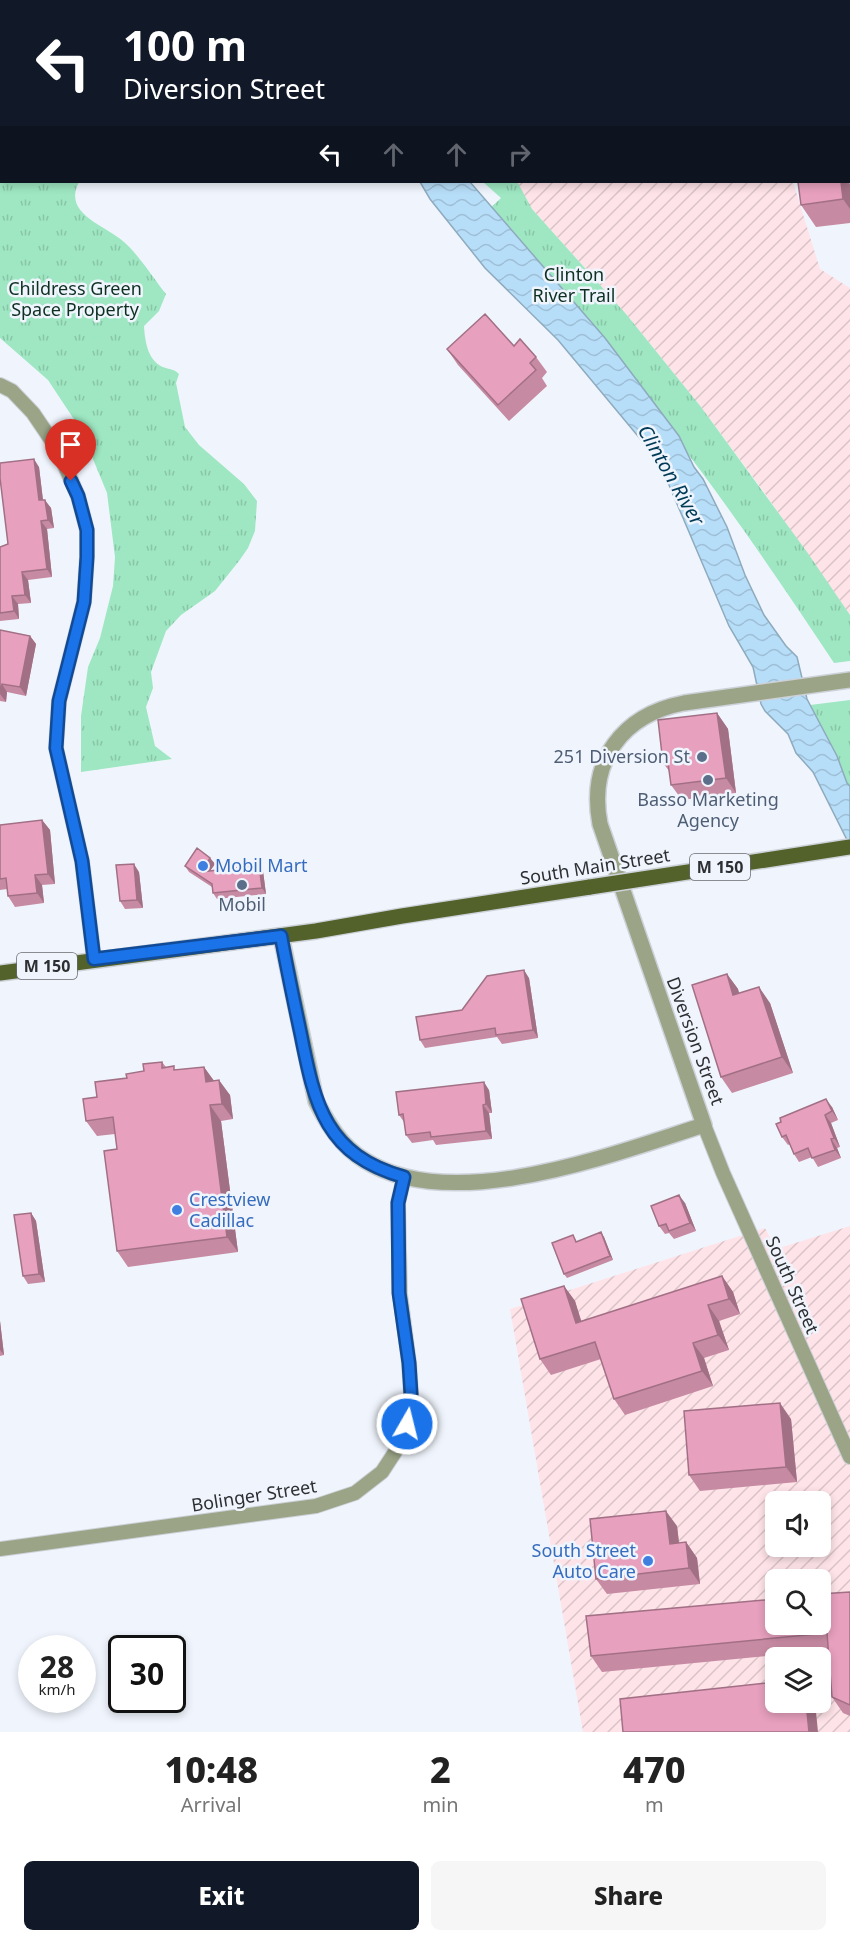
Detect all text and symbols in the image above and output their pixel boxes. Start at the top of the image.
text: 100 m [123,16,247,73]
icon: left [24,24,102,102]
text: Diversion Street [123,70,325,107]
icon: left [314,138,347,171]
icon: ahead [377,138,410,171]
icon: ahead [440,138,473,171]
icon: right [503,138,536,171]
park label: Clinton River Trail [533,262,615,307]
park label: Childress Green Space Property [8,276,142,321]
pin [45,419,96,481]
water label: Clinton River [632,419,712,531]
icon: arrive [54,428,87,461]
place label: 251 Diversion St [554,744,691,768]
marker: 251 Diversion St [695,750,709,764]
marker: Basso Marketing Agency [701,773,715,787]
place label: Basso Marketing Agency [637,787,779,832]
street label: South Main Street [518,842,672,890]
place label: Mobil Mart [215,853,308,877]
road number: M 150 [690,854,750,880]
marker: Mobil Mart [196,859,210,873]
marker: Mobil [235,878,249,892]
place label: Mobil [218,892,266,916]
road number: M 150 [17,953,77,979]
street label: Diversion Street [662,973,730,1109]
place label: Crestview Cadillac [189,1187,270,1232]
marker: Crestview Cadillac [170,1203,184,1217]
street label: South Street [761,1232,825,1338]
position arrow [375,1392,439,1456]
street label: Bolinger Street [189,1473,319,1517]
map controls [765,1491,831,1713]
button: sound [765,1491,831,1557]
place label: South Street Auto Care [532,1538,636,1583]
marker: South Street Auto Care [641,1554,655,1568]
button: search [765,1569,831,1635]
speed limit sign: 30 [108,1635,186,1713]
text: 28 [40,1646,74,1687]
button: layers [765,1647,831,1713]
text: km/h [39,1679,75,1699]
text: 10:48 [164,1745,258,1794]
text: 2 [430,1745,451,1794]
text: 470 [623,1745,686,1794]
text: Arrival [181,1791,242,1818]
text: min [422,1791,459,1818]
text: m [645,1791,664,1818]
button: Exit [24,1861,419,1930]
button: Share [431,1861,826,1930]

